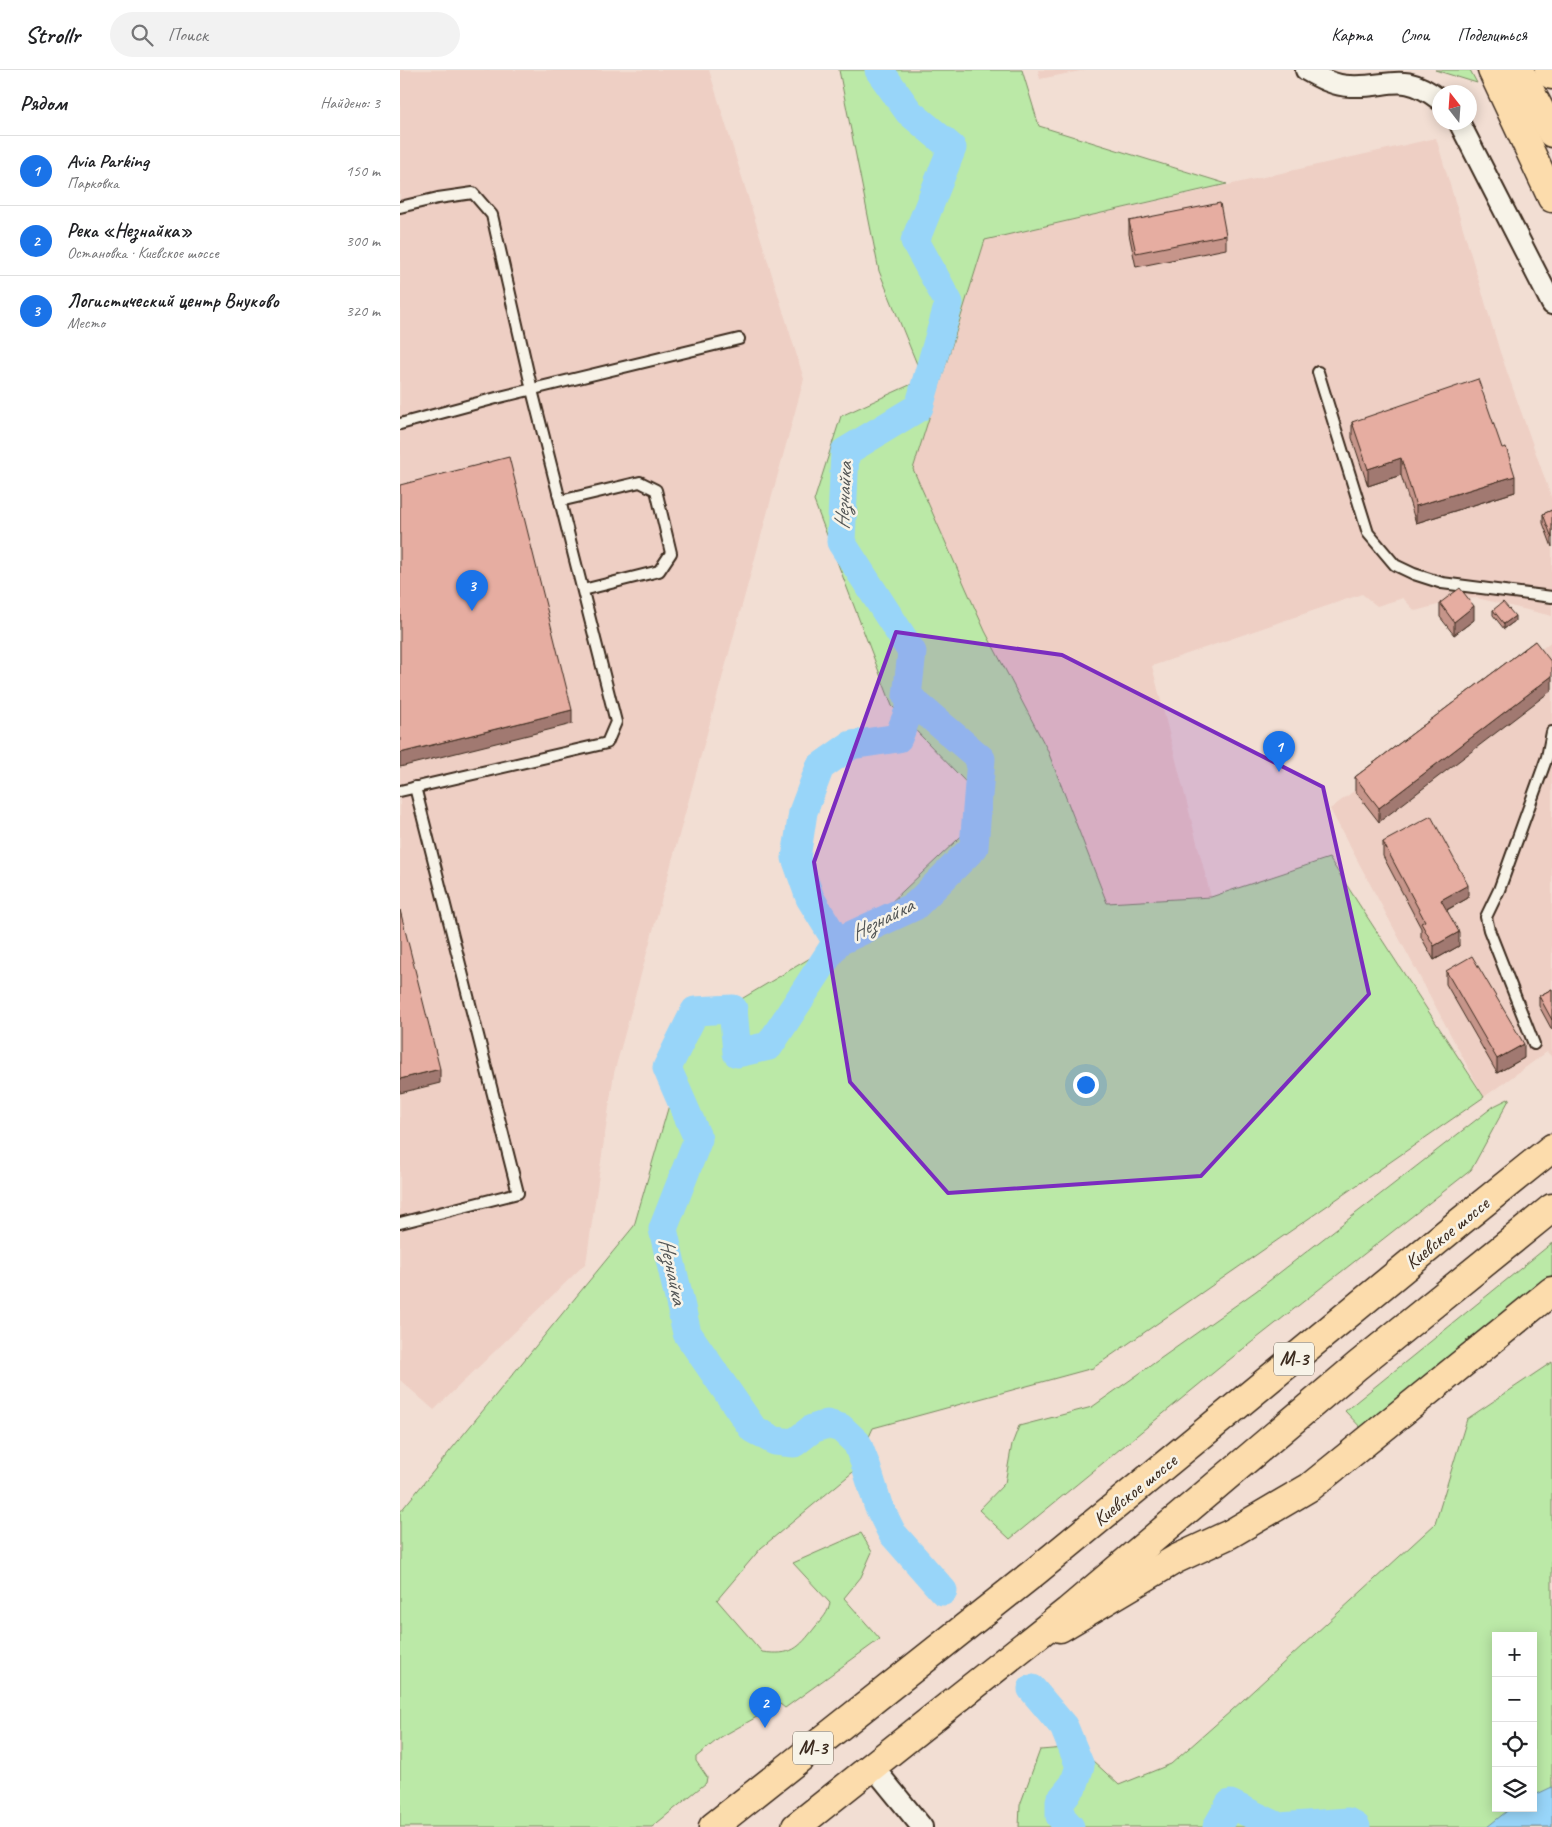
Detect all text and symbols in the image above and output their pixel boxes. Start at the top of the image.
search box [110,12,460,57]
text: Strollr [25,20,80,50]
icon: search [128,21,156,49]
text: Поиск [168,23,208,47]
text: Карта [1331,24,1372,46]
text: Слои [1400,24,1429,46]
text: Поделиться [1457,24,1527,46]
north arrow [1432,85,1477,130]
text: Рядом [20,90,67,116]
text: Найдено: 3 [320,93,380,113]
text: Avia Parking [67,149,149,173]
text: 1 [32,161,40,181]
text: 150 m [346,161,380,181]
text: Парковка [67,173,119,193]
text: Река «Незнайка» [67,219,192,243]
text: 2 [32,231,40,251]
text: 300 m [346,231,380,251]
text: Остановка · Киевское шоссе [67,243,219,263]
text: Логистический центр Внуково [67,289,279,313]
text: 3 [32,301,40,321]
text: 320 m [346,301,380,321]
text: Место [67,313,105,333]
water label: Незнайка [828,460,859,530]
pin: 3 [456,570,488,611]
pin: 1 [1263,731,1295,772]
water label: Незнайка [846,891,920,947]
your location [1073,1072,1099,1098]
street label: Киевское шоссе [1400,1190,1495,1275]
water label: Незнайка [652,1236,693,1308]
road number: М-3 [1274,1342,1314,1376]
street label: Киевское шоссе [1088,1447,1183,1532]
map controls [1492,1632,1537,1812]
button: + [1492,1632,1537,1677]
button: − [1492,1677,1537,1722]
pin: 2 [749,1687,781,1728]
button: locate [1492,1722,1537,1767]
road number: М-3 [793,1732,833,1765]
button: layers [1492,1767,1537,1812]

